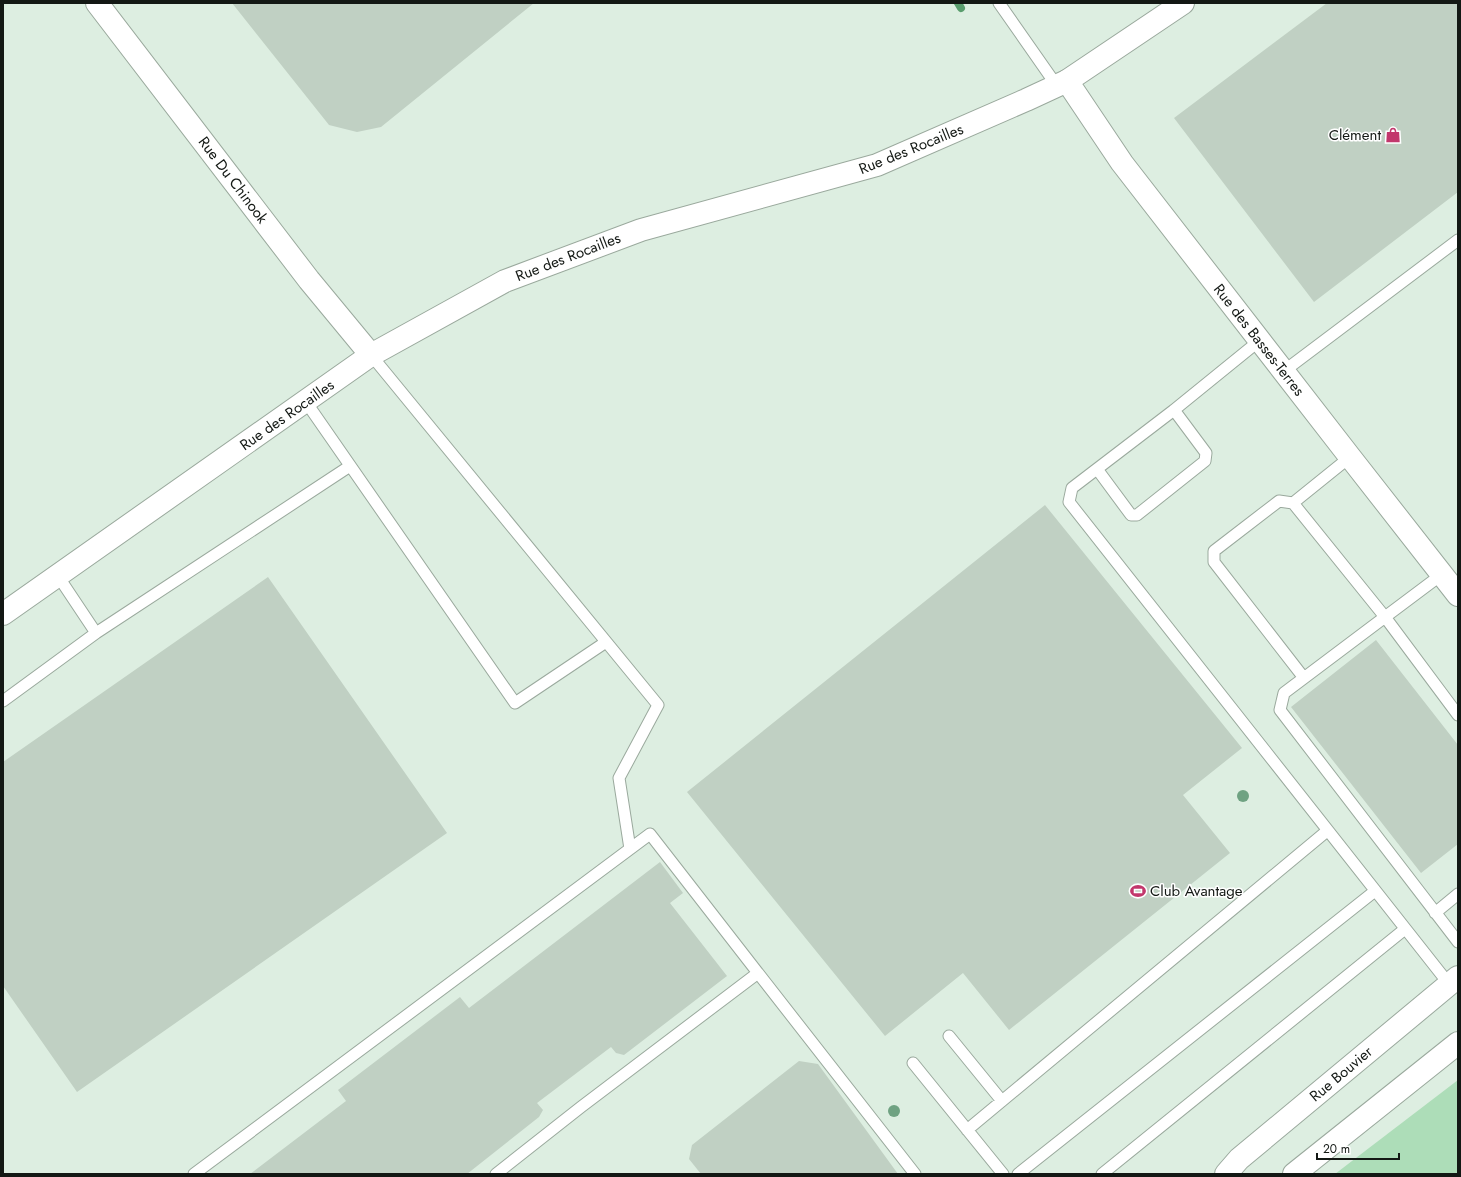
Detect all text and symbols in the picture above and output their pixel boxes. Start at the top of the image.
street label: Rue des Rocailles [855,118,967,180]
place label: Clément [1329,124,1381,146]
shop icon: Clément [1384,126,1402,144]
street label: Rue Du Chinook [193,132,273,228]
street label: Rue des Rocailles [512,227,624,287]
street label: Rue des Basses-Terres [1208,279,1310,401]
street label: Rue des Rocailles [235,374,339,456]
place label: Club Avantage [1150,880,1243,902]
sports icon: Club Avantage [1129,882,1147,900]
street label: Rue Bouvier [1305,1041,1378,1107]
scale bar [1317,1135,1399,1161]
text: 20 m [1323,1140,1350,1158]

